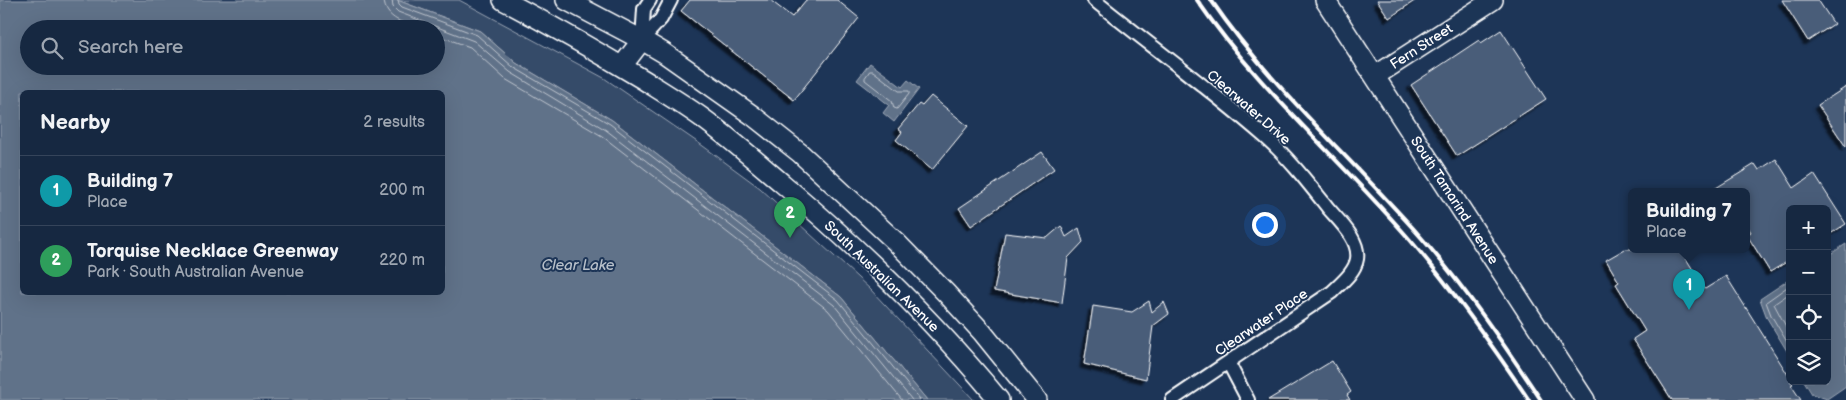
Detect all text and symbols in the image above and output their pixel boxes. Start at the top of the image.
search box [20,20,445,75]
street label: Fern Street [1387,20,1456,73]
icon: search [38,34,66,62]
text: Search here [78,36,183,59]
street label: Clearwater Drive [1203,66,1294,148]
text: Nearby [40,110,110,135]
text: 2 results [363,113,425,132]
street label: South Tamarind Avenue [1407,133,1502,267]
text: Building 7 [87,170,173,193]
text: 1 [53,181,59,200]
text: 200 m [379,181,425,200]
popup [1628,188,1750,253]
text: Place [87,193,128,212]
pin: 2 [774,197,806,238]
text: Building 7 [1646,200,1732,223]
map controls [1786,205,1831,385]
button: + [1786,205,1831,250]
your location [1252,212,1278,238]
street label: South Australian Avenue [821,217,943,336]
text: Place [1646,223,1686,242]
text: Torquise Necklace Greenway [87,240,338,263]
button: − [1786,250,1831,295]
text: 2 [51,251,61,270]
text: 220 m [379,251,425,270]
water label: Clear Lake [541,256,615,275]
text: Park · South Australian Avenue [87,263,304,282]
pin: 1 [1673,269,1705,310]
street label: Clearwater Place [1212,285,1311,360]
button: locate [1786,295,1831,340]
button: layers [1786,340,1831,385]

